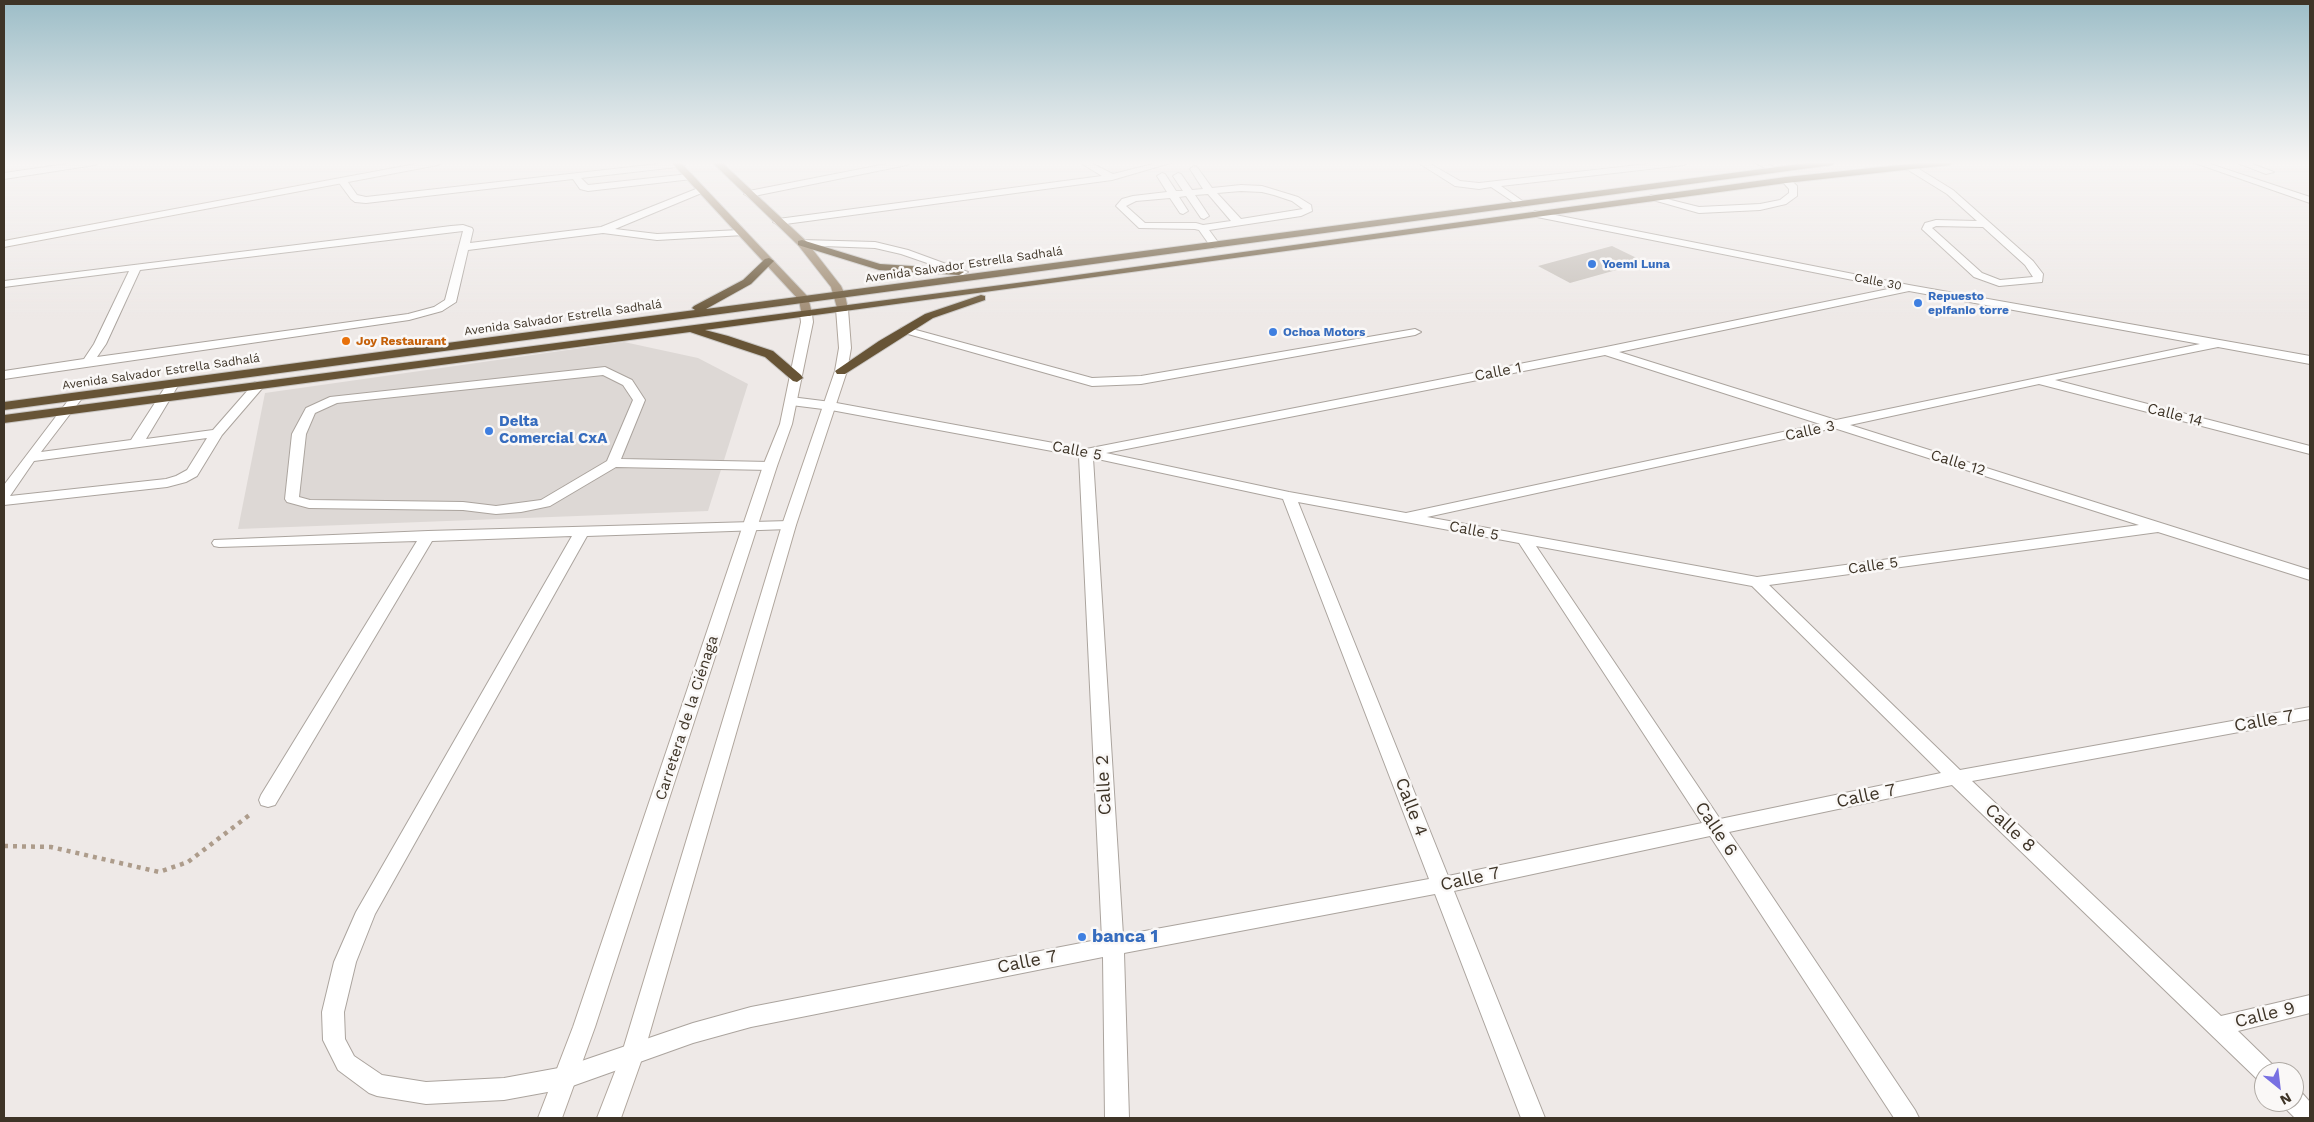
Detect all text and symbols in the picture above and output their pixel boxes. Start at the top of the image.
street label: Avenida Salvador Estrella Sadhalá [864,244,1064,286]
place label: Yoemi Luna [1602,257,1670,271]
marker: Yoemi Luna [1586,258,1598,270]
street label: Calle 30 [1853,270,1903,294]
place label: Repuesto epifanio torre [1928,289,2009,317]
street label: Avenida Salvador Estrella Sadhalá [463,297,663,339]
marker: Repuesto epifanio torre [1912,297,1924,309]
place label: Ochoa Motors [1283,325,1366,339]
marker: Ochoa Motors [1267,326,1279,338]
place label: Joy Restaurant [356,334,446,348]
marker: Joy Restaurant [340,335,352,347]
street label: Avenida Salvador Estrella Sadhalá [61,351,261,393]
street label: Calle 1 [1473,359,1523,385]
street label: Calle 14 [2145,399,2205,431]
place label: Delta Comercial CxA [499,413,607,448]
street label: Calle 3 [1783,417,1837,445]
marker: Delta Comercial CxA [483,425,495,437]
street label: Calle 5 [1051,437,1103,465]
street label: Calle 12 [1928,446,1988,480]
street label: Calle 5 [1448,517,1500,545]
street label: Calle 5 [1847,554,1899,578]
street label: Carretera de la Ciénaga [652,633,722,803]
street label: Calle 7 [2232,705,2296,737]
street label: Calle 2 [1092,754,1116,816]
street label: Calle 4 [1390,775,1432,839]
street label: Calle 7 [1834,779,1898,813]
street label: Calle 6 [1690,798,1742,860]
street label: Calle 8 [1980,799,2040,857]
street label: Calle 7 [1438,862,1502,896]
place label: banca 1 [1092,926,1158,948]
marker: banca 1 [1076,931,1088,943]
street label: Calle 7 [995,946,1059,978]
street label: Calle 9 [2233,997,2297,1033]
north arrow [2254,1062,2304,1112]
text: N [2277,1090,2294,1109]

